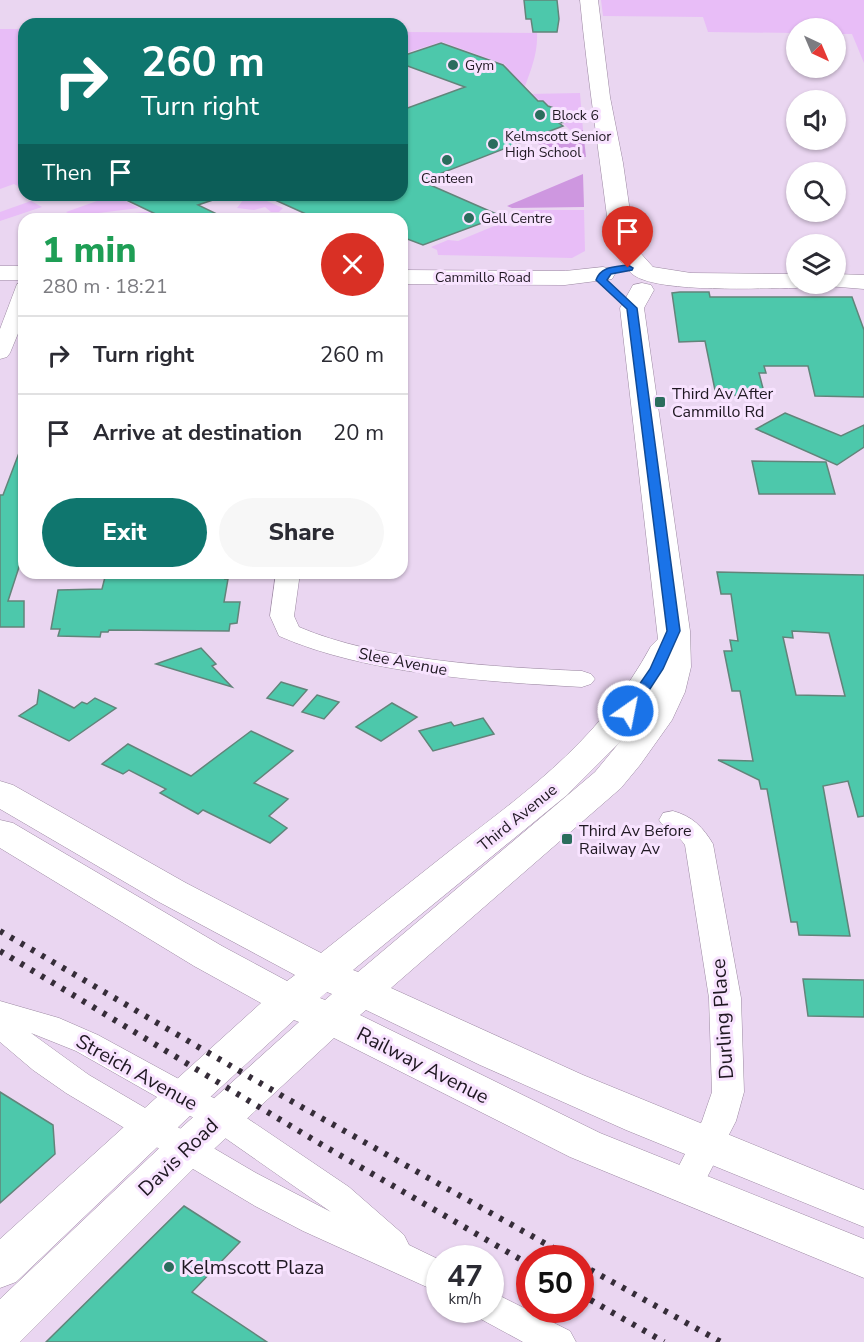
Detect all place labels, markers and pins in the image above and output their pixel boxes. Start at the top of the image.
place label: Gym [465,56,494,75]
marker: Gym [446,58,460,72]
place label: Block 6 [552,106,599,125]
marker: Block 6 [533,108,547,122]
place label: Kelmscott Senior High School [505,127,611,162]
marker: Kelmscott Senior High School [486,137,500,151]
marker: Canteen [440,153,454,167]
place label: Canteen [421,169,473,188]
pin [602,206,653,268]
place label: Gell Centre [481,209,552,228]
marker: Gell Centre [462,211,476,225]
place label: Third Av After Cammillo Rd [672,383,774,423]
marker: Third Av After Cammillo Rd [653,395,667,409]
place label: Third Av Before Railway Av [579,820,692,860]
marker: Third Av Before Railway Av [560,832,574,846]
place label: Kelmscott Plaza [181,1254,324,1281]
marker: Kelmscott Plaza [162,1260,176,1274]

